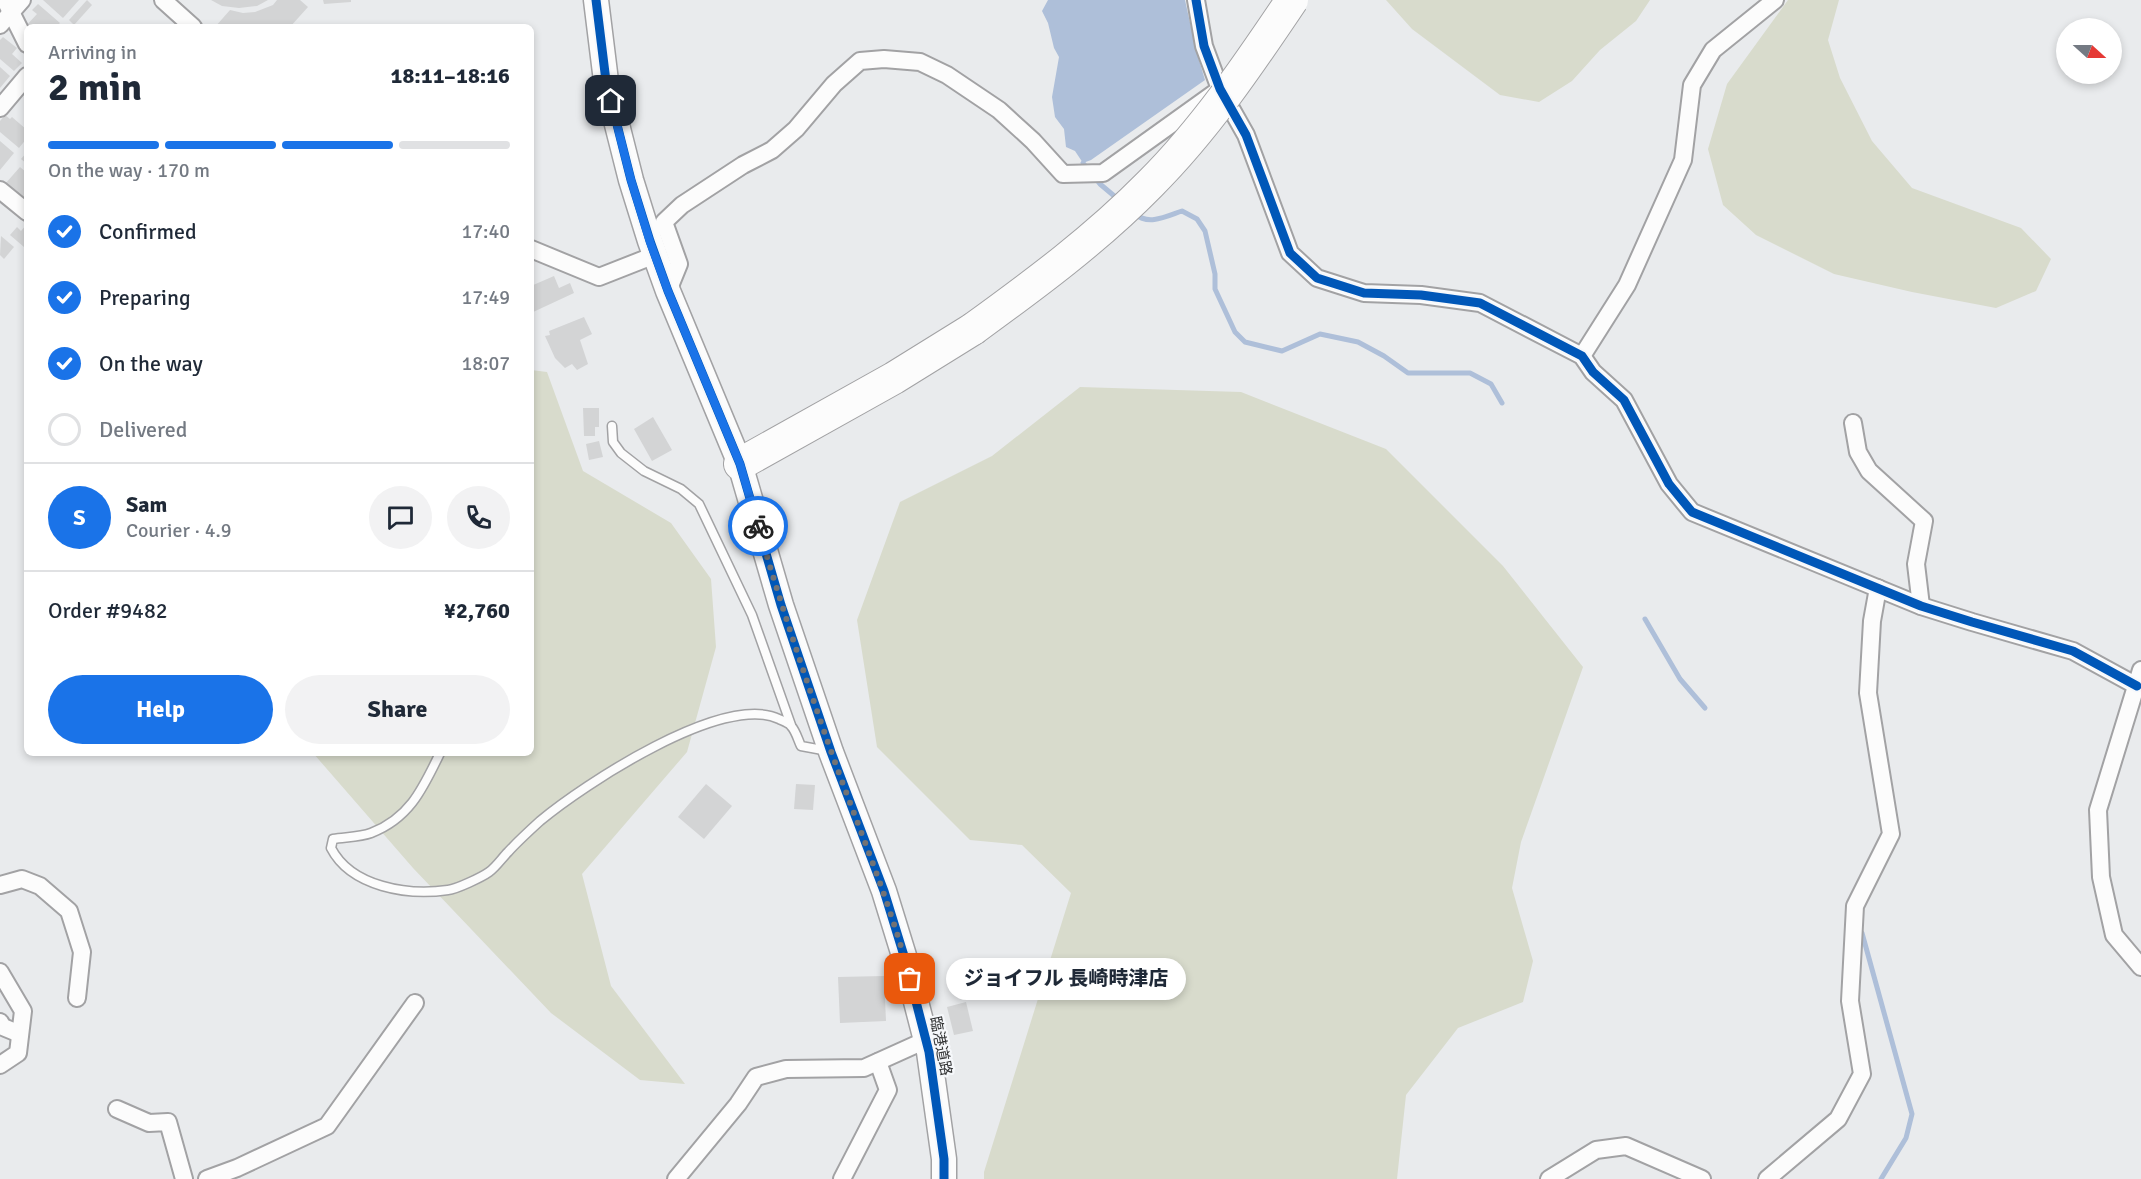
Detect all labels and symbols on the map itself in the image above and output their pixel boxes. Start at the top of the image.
north arrow [2056,18,2122,84]
pin [585,75,636,126]
courier [728,496,788,556]
pin [884,953,935,1004]
callout: ジョイフル 長崎時津店 [946,958,1186,1000]
street label: 臨港道路 [926,1015,956,1077]

